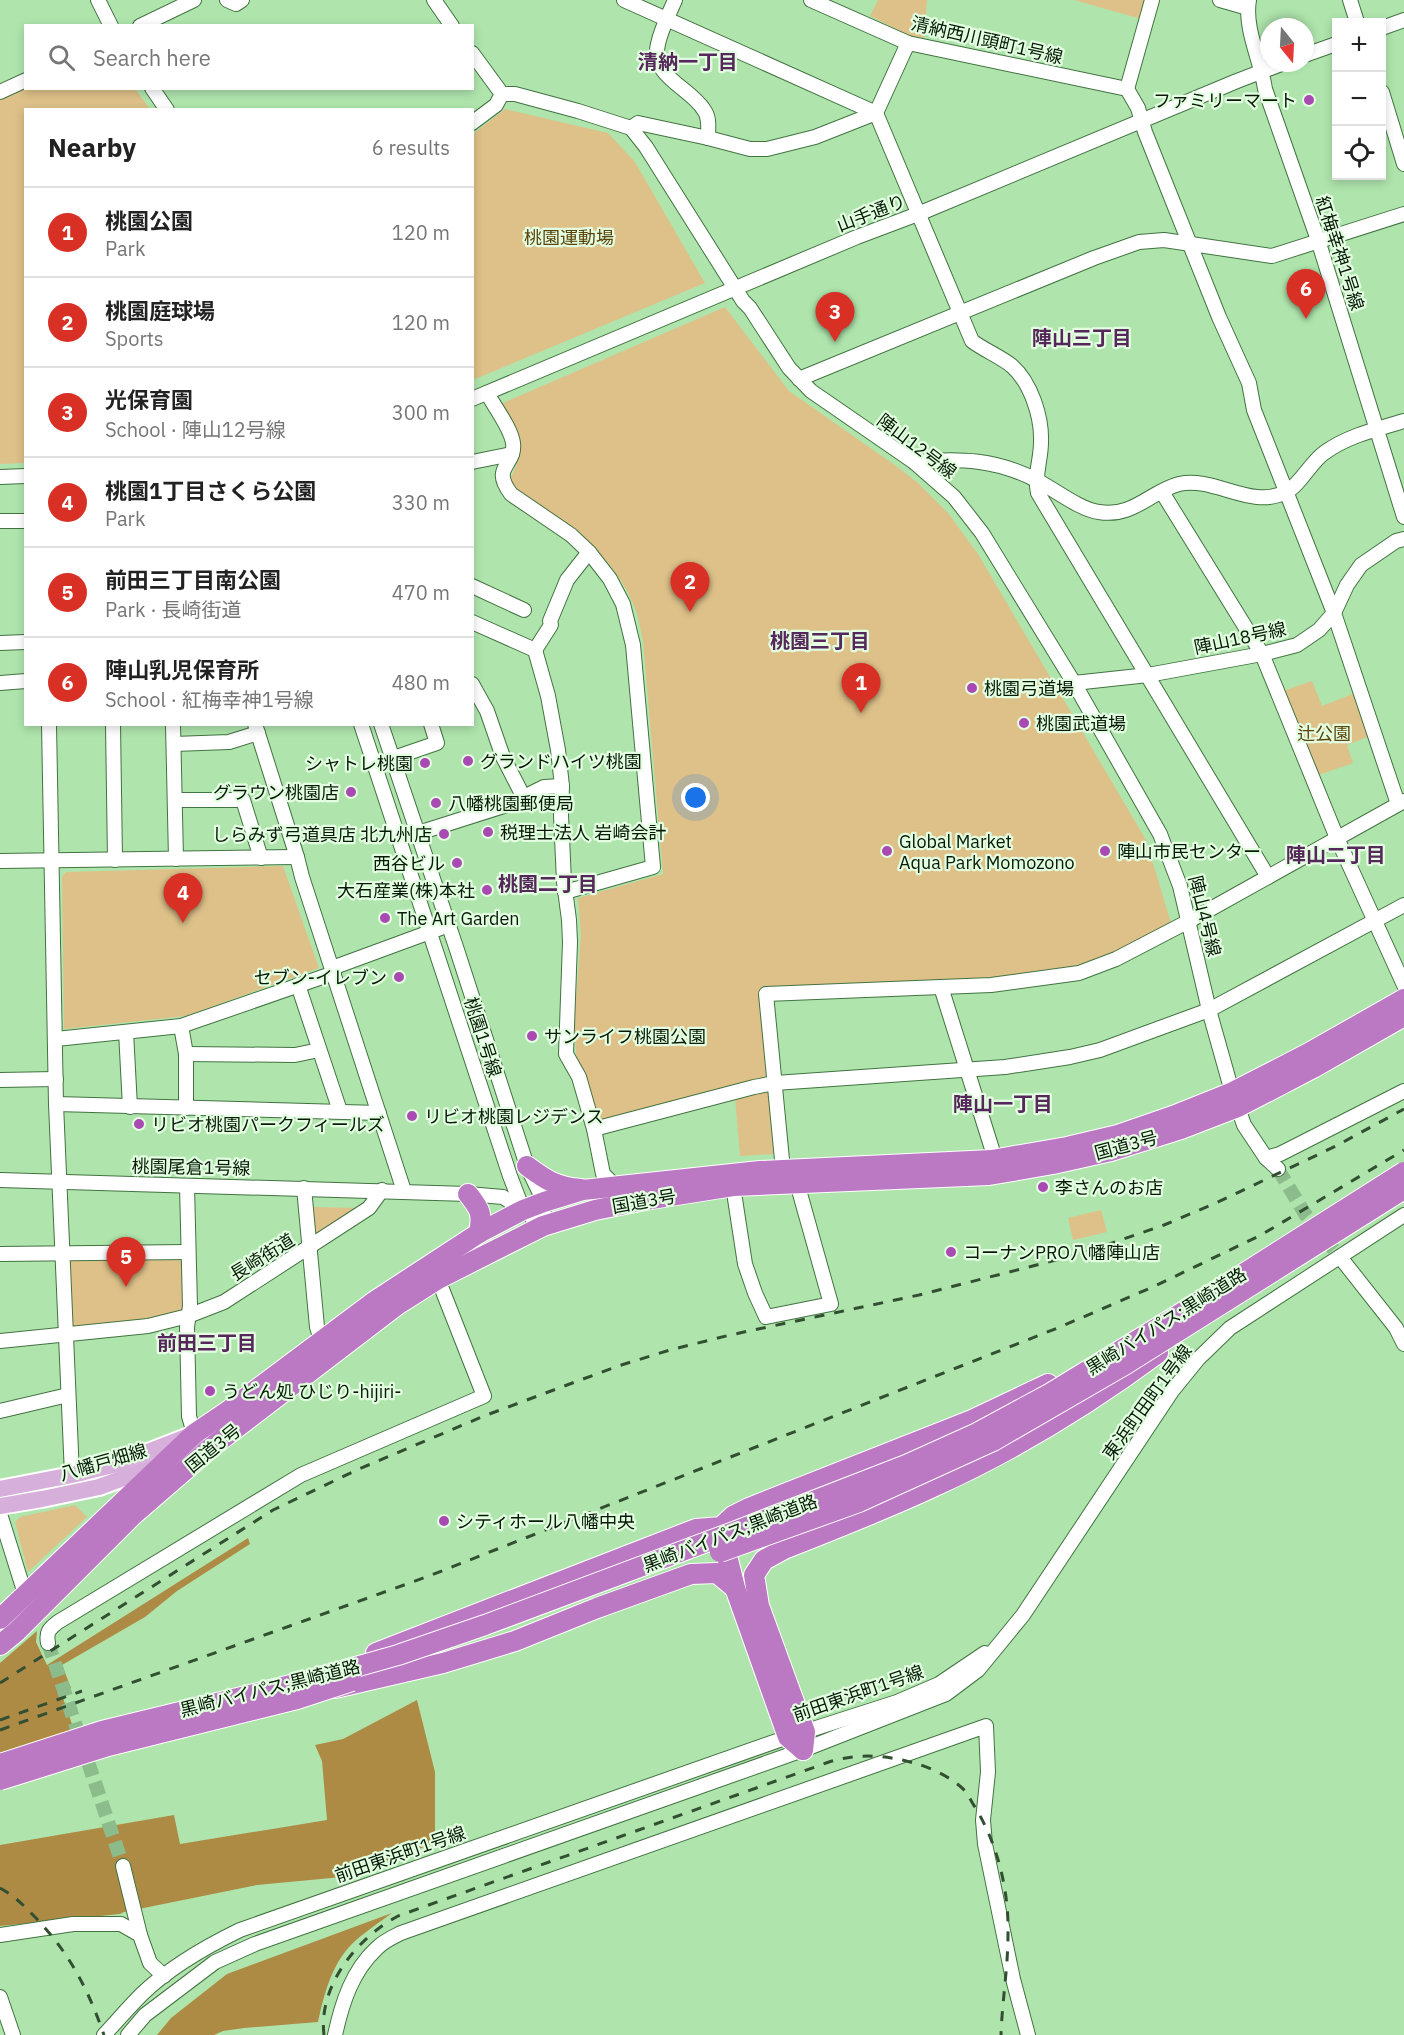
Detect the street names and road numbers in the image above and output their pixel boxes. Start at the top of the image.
street label: 清納西川頭町1号線 [909,11,1065,69]
street label: 山手通り [833,189,909,237]
street label: 紅梅幸神1号線 [1311,193,1369,313]
street label: 陣山12号線 [873,409,961,483]
street label: 陣山18号線 [1192,617,1288,659]
street label: 陣山4号線 [1184,873,1226,959]
street label: 桃園1号線 [459,994,507,1080]
street label: 国道3号 [1092,1126,1160,1164]
street label: 桃園尾倉1号線 [131,1154,251,1180]
street label: 国道3号 [610,1184,678,1218]
street label: 長崎街道 [225,1228,299,1286]
street label: 黒崎バイパス;黒崎道路 [1082,1262,1250,1380]
street label: 東浜町田町1号線 [1097,1340,1197,1464]
street label: 国道3号 [181,1419,245,1477]
street label: 八幡戸畑線 [57,1439,149,1485]
street label: 黒崎バイパス;黒崎道路 [640,1489,820,1577]
street label: 黒崎バイパス;黒崎道路 [178,1654,362,1722]
street label: 前田東浜町1号線 [790,1660,926,1726]
street label: 前田東浜町1号線 [332,1821,468,1887]

